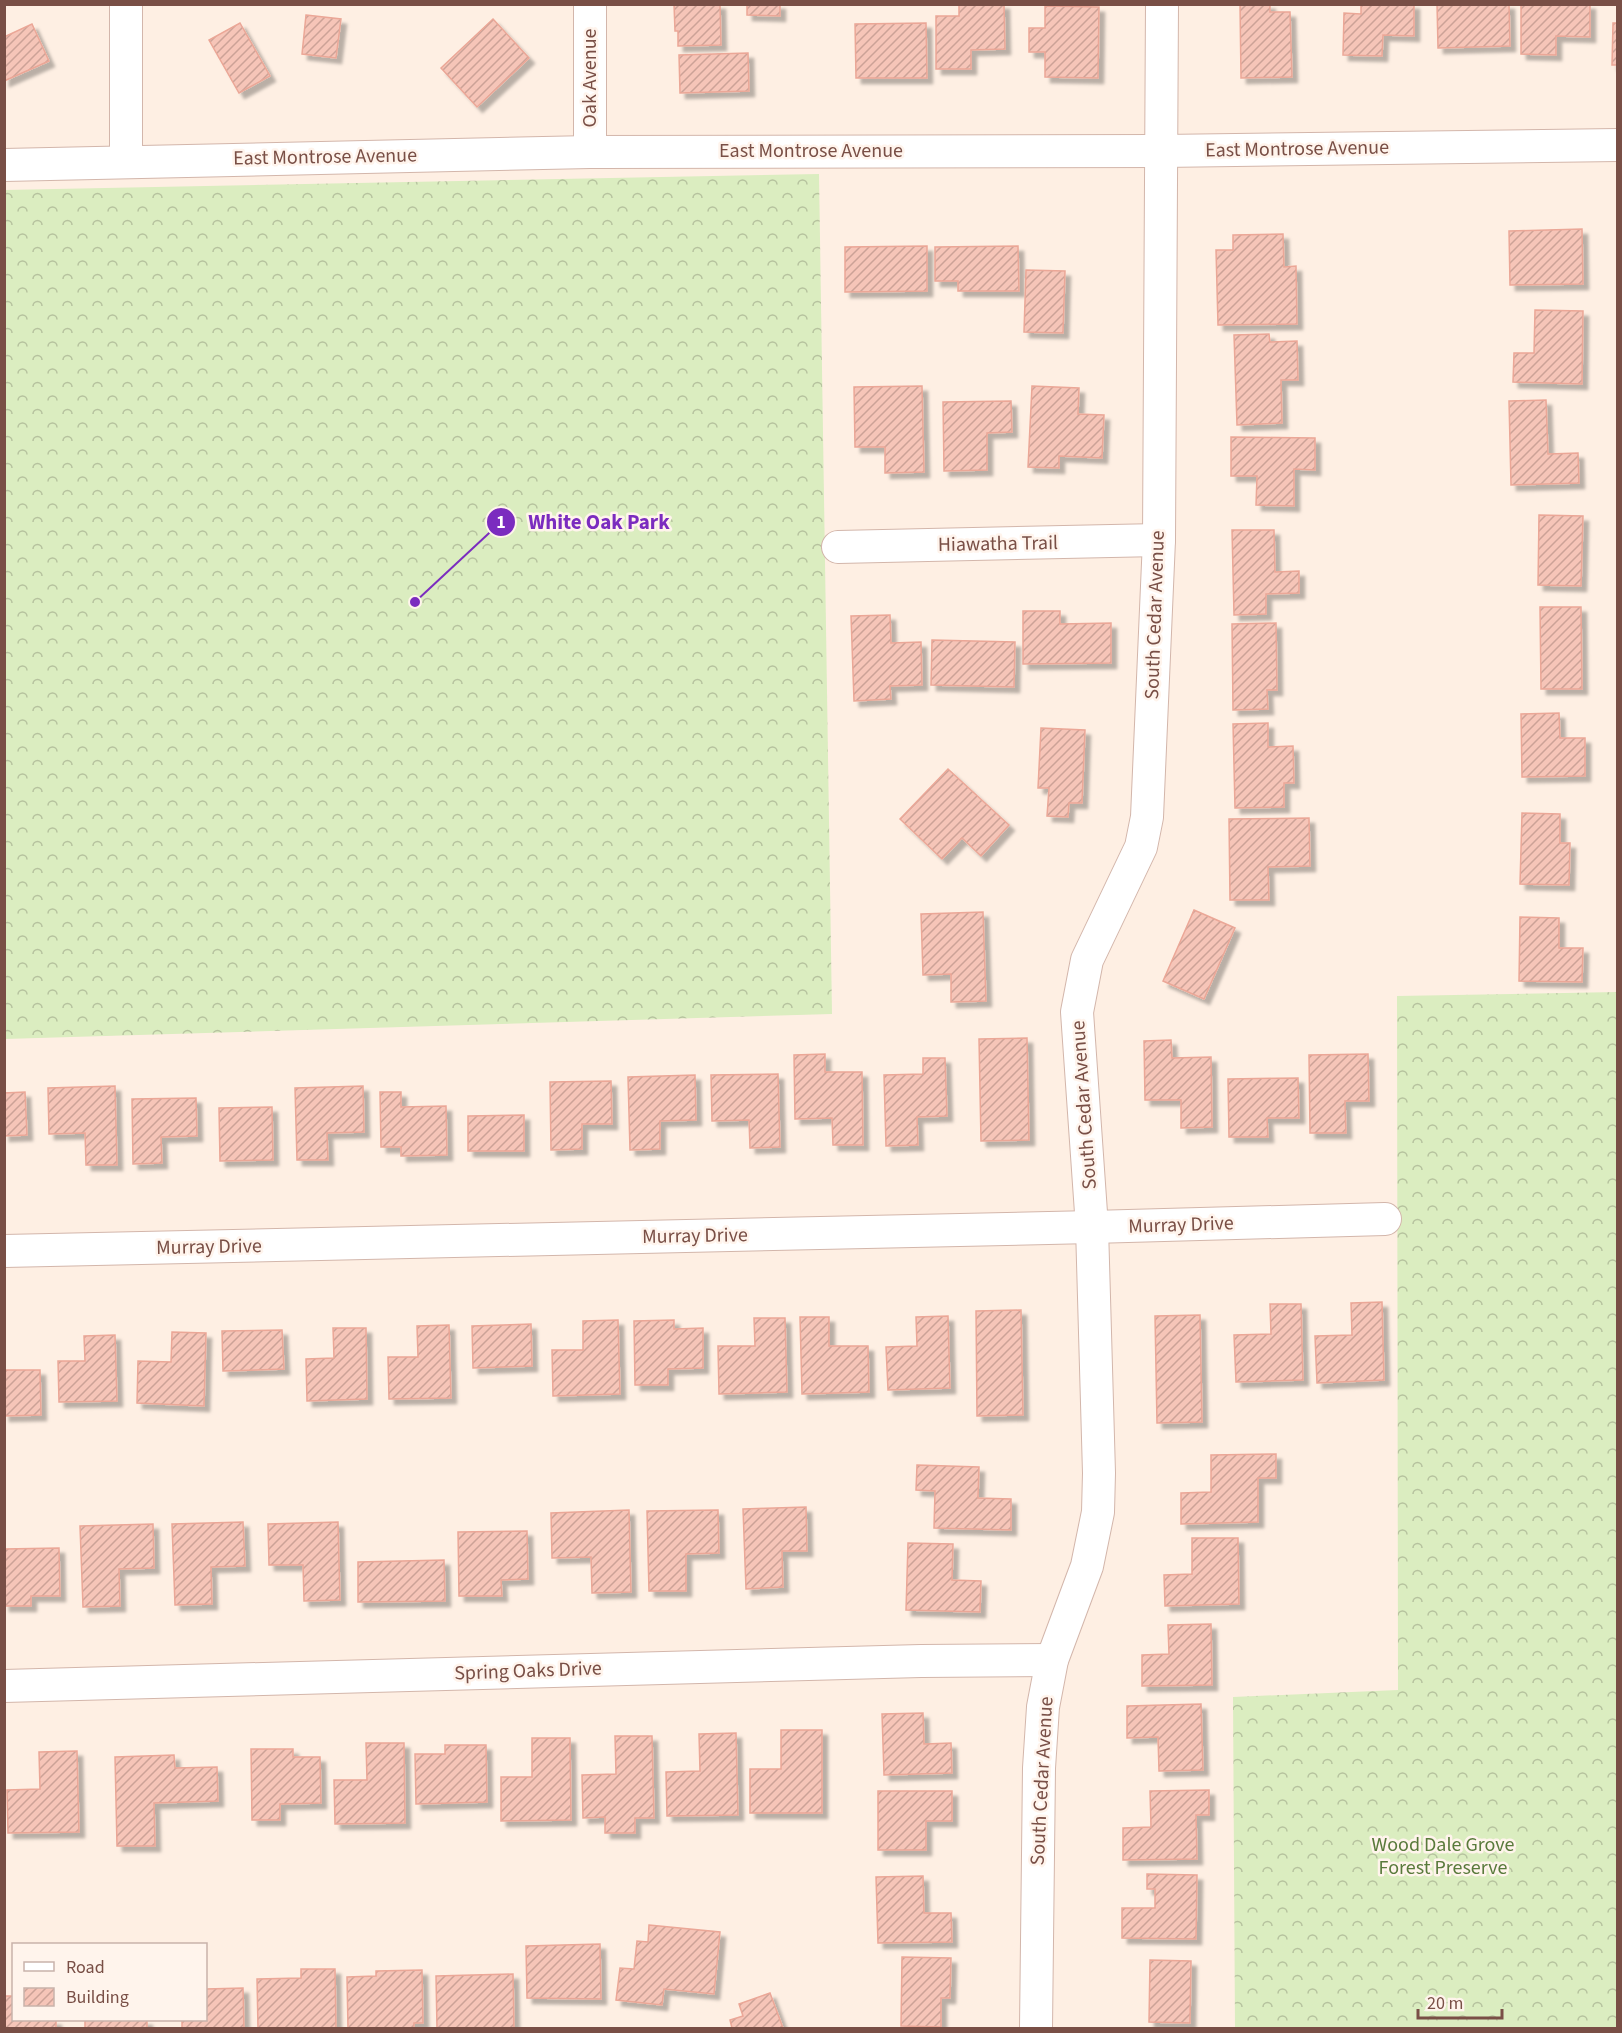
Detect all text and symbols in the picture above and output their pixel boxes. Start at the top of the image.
street label: Oak Avenue [576,28,604,127]
street label: East Montrose Avenue [1205,133,1389,165]
street label: East Montrose Avenue [719,137,903,165]
street label: East Montrose Avenue [233,141,417,173]
callout: White Oak Park [486,503,682,542]
text: White Oak Park [528,507,670,537]
text: 1 [496,510,506,535]
street label: Hiawatha Trail [938,529,1058,559]
street label: South Cedar Avenue [1138,530,1172,700]
street label: South Cedar Avenue [1064,1020,1104,1190]
street label: Murray Drive [1128,1209,1234,1241]
street label: Murray Drive [642,1221,748,1251]
street label: Murray Drive [156,1232,262,1262]
street label: Spring Oaks Drive [454,1654,602,1688]
street label: South Cedar Avenue [1024,1696,1060,1866]
park label: Wood Dale Grove Forest Preserve [1372,1831,1515,1882]
legend [12,1943,207,2021]
text: Road [66,1955,105,1980]
scale bar [1418,1982,1502,2020]
text: Building [66,1985,129,2010]
text: 20 m [1427,1991,1463,2016]

